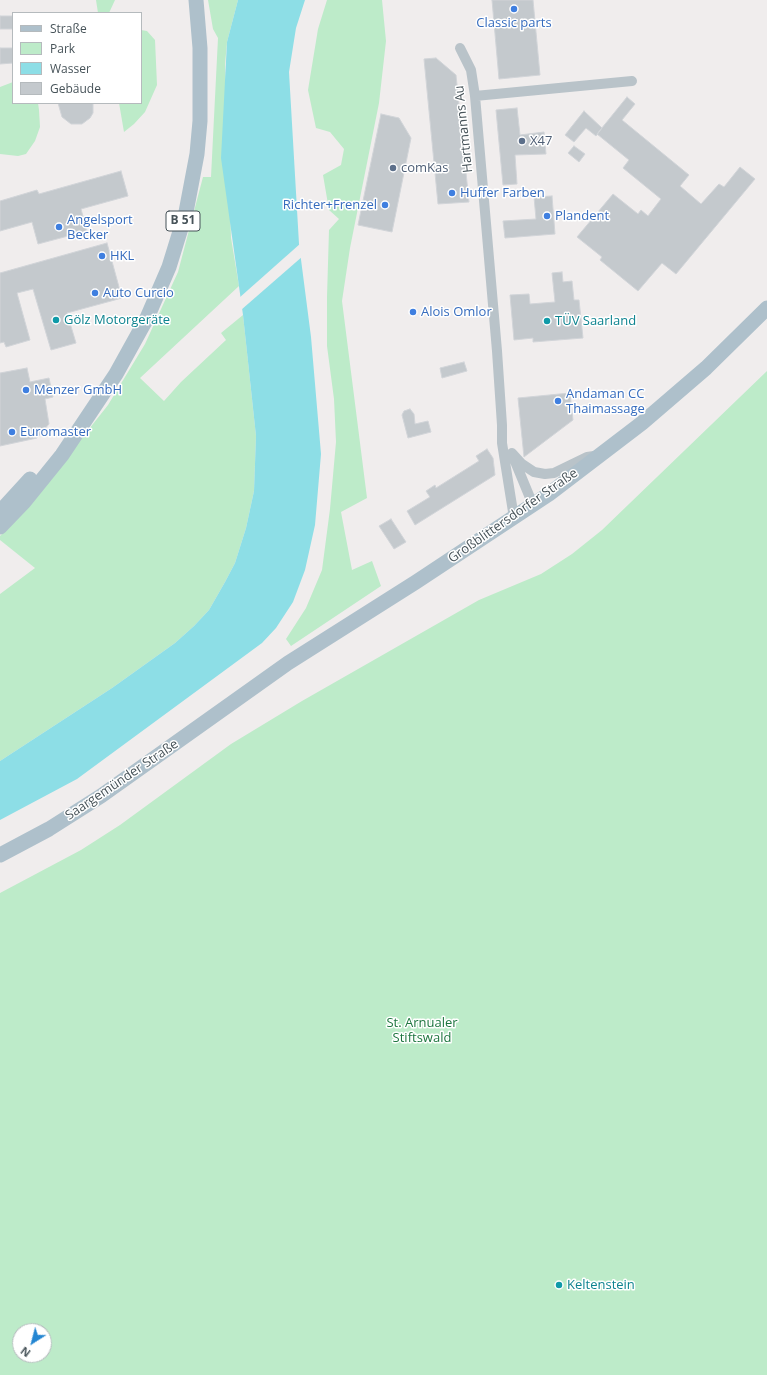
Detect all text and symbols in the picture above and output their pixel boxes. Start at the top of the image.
marker: Classic parts [509,4,519,14]
legend [12,12,142,104]
place label: Classic parts [476,15,552,31]
text: Straße [50,20,87,37]
text: Park [50,40,75,57]
text: Wasser [50,60,91,77]
text: Gebäude [50,80,101,97]
street label: Hartmanns Au [452,85,476,173]
place label: X47 [530,133,552,149]
marker: X47 [517,136,527,146]
place label: comKas [401,160,448,176]
marker: comKas [388,163,398,173]
place label: Huffer Farben [460,185,545,201]
marker: Huffer Farben [447,188,457,198]
place label: Richter+Frenzel [283,197,377,213]
marker: Richter+Frenzel [380,200,390,210]
place label: Plandent [555,208,609,224]
road number: B 51 [166,211,200,231]
marker: Plandent [542,211,552,221]
place label: Angelsport Becker [67,212,133,243]
marker: Angelsport Becker [54,222,64,232]
place label: HKL [110,248,134,264]
marker: HKL [97,251,107,261]
place label: Auto Curcio [103,285,174,301]
marker: Auto Curcio [90,288,100,298]
place label: Alois Omlor [421,304,492,320]
marker: Alois Omlor [408,307,418,317]
place label: Gölz Motorgeräte [64,312,170,328]
place label: TÜV Saarland [555,313,636,329]
marker: Gölz Motorgeräte [51,315,61,325]
marker: TÜV Saarland [542,316,552,326]
place label: Menzer GmbH [34,382,122,398]
marker: Menzer GmbH [21,385,31,395]
place label: Andaman CC Thaimassage [566,386,645,417]
marker: Andaman CC Thaimassage [553,396,563,406]
place label: Euromaster [20,424,91,440]
marker: Euromaster [7,427,17,437]
street label: Großblittersdorfer Straße [445,465,581,567]
street label: Saargemünder Straße [63,736,181,824]
park label: St. Arnualer Stiftswald [386,1015,458,1046]
place label: Keltenstein [567,1277,635,1293]
marker: Keltenstein [554,1280,564,1290]
north arrow [12,1323,52,1363]
text: N [17,1344,33,1361]

